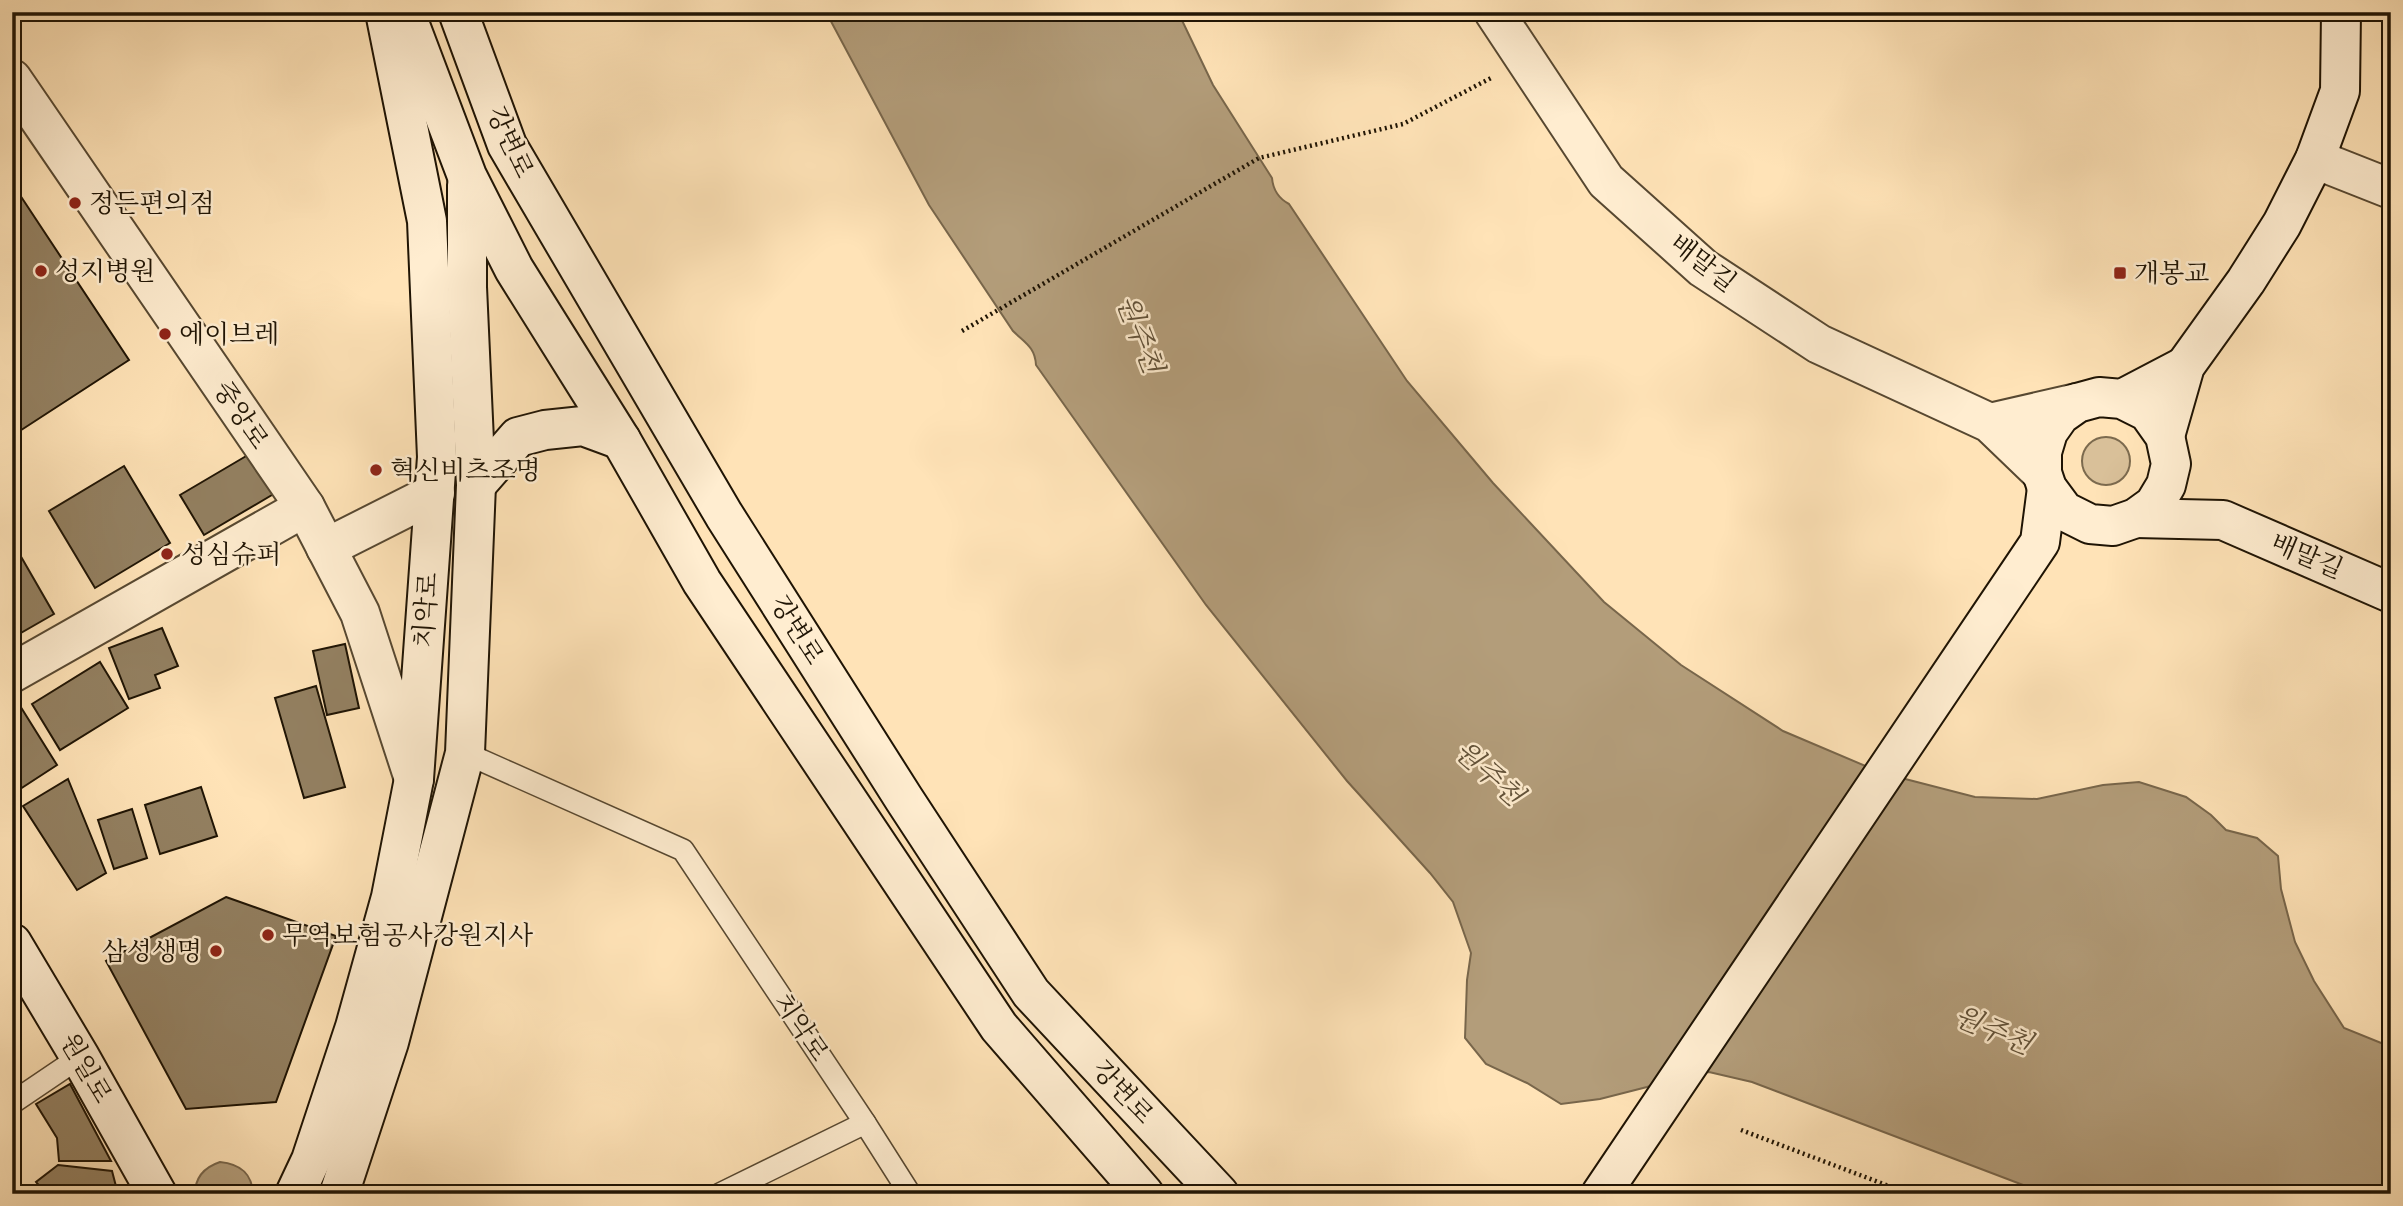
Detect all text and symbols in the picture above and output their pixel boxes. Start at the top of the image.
street label: 강변로 [480,101,540,183]
place label: 정든편의점 [89,188,215,219]
marker: 정든편의점 [67,195,83,211]
street label: 배말길 [1664,228,1742,298]
place label: 성지병원 [55,256,155,287]
place label: 개봉교 [2134,258,2209,289]
marker: 성지병원 [33,263,49,279]
marker: 개봉교 [2112,265,2128,281]
water label: 원주천 [1110,290,1171,380]
place label: 에이브레 [179,319,279,350]
marker: 에이브레 [157,326,173,342]
street label: 중앙로 [207,375,275,455]
place label: 혁신비츠조명 [390,455,541,486]
marker: 혁신비츠조명 [368,462,384,478]
street label: 배말길 [2266,527,2348,585]
place label: 성심슈퍼 [181,539,281,570]
marker: 성심슈퍼 [159,546,175,562]
street label: 치악로 [408,571,444,649]
street label: 강변로 [764,590,830,670]
water label: 원주천 [1448,734,1532,814]
place label: 무역보험공사강원지사 [282,920,533,951]
marker: 무역보험공사강원지사 [260,927,276,943]
place label: 삼성생명 [102,936,202,967]
marker: 삼성생명 [208,943,224,959]
street label: 치악로 [767,987,835,1067]
water label: 원주천 [1949,999,2039,1062]
street label: 원일로 [54,1028,118,1108]
street label: 강변로 [1086,1054,1160,1130]

